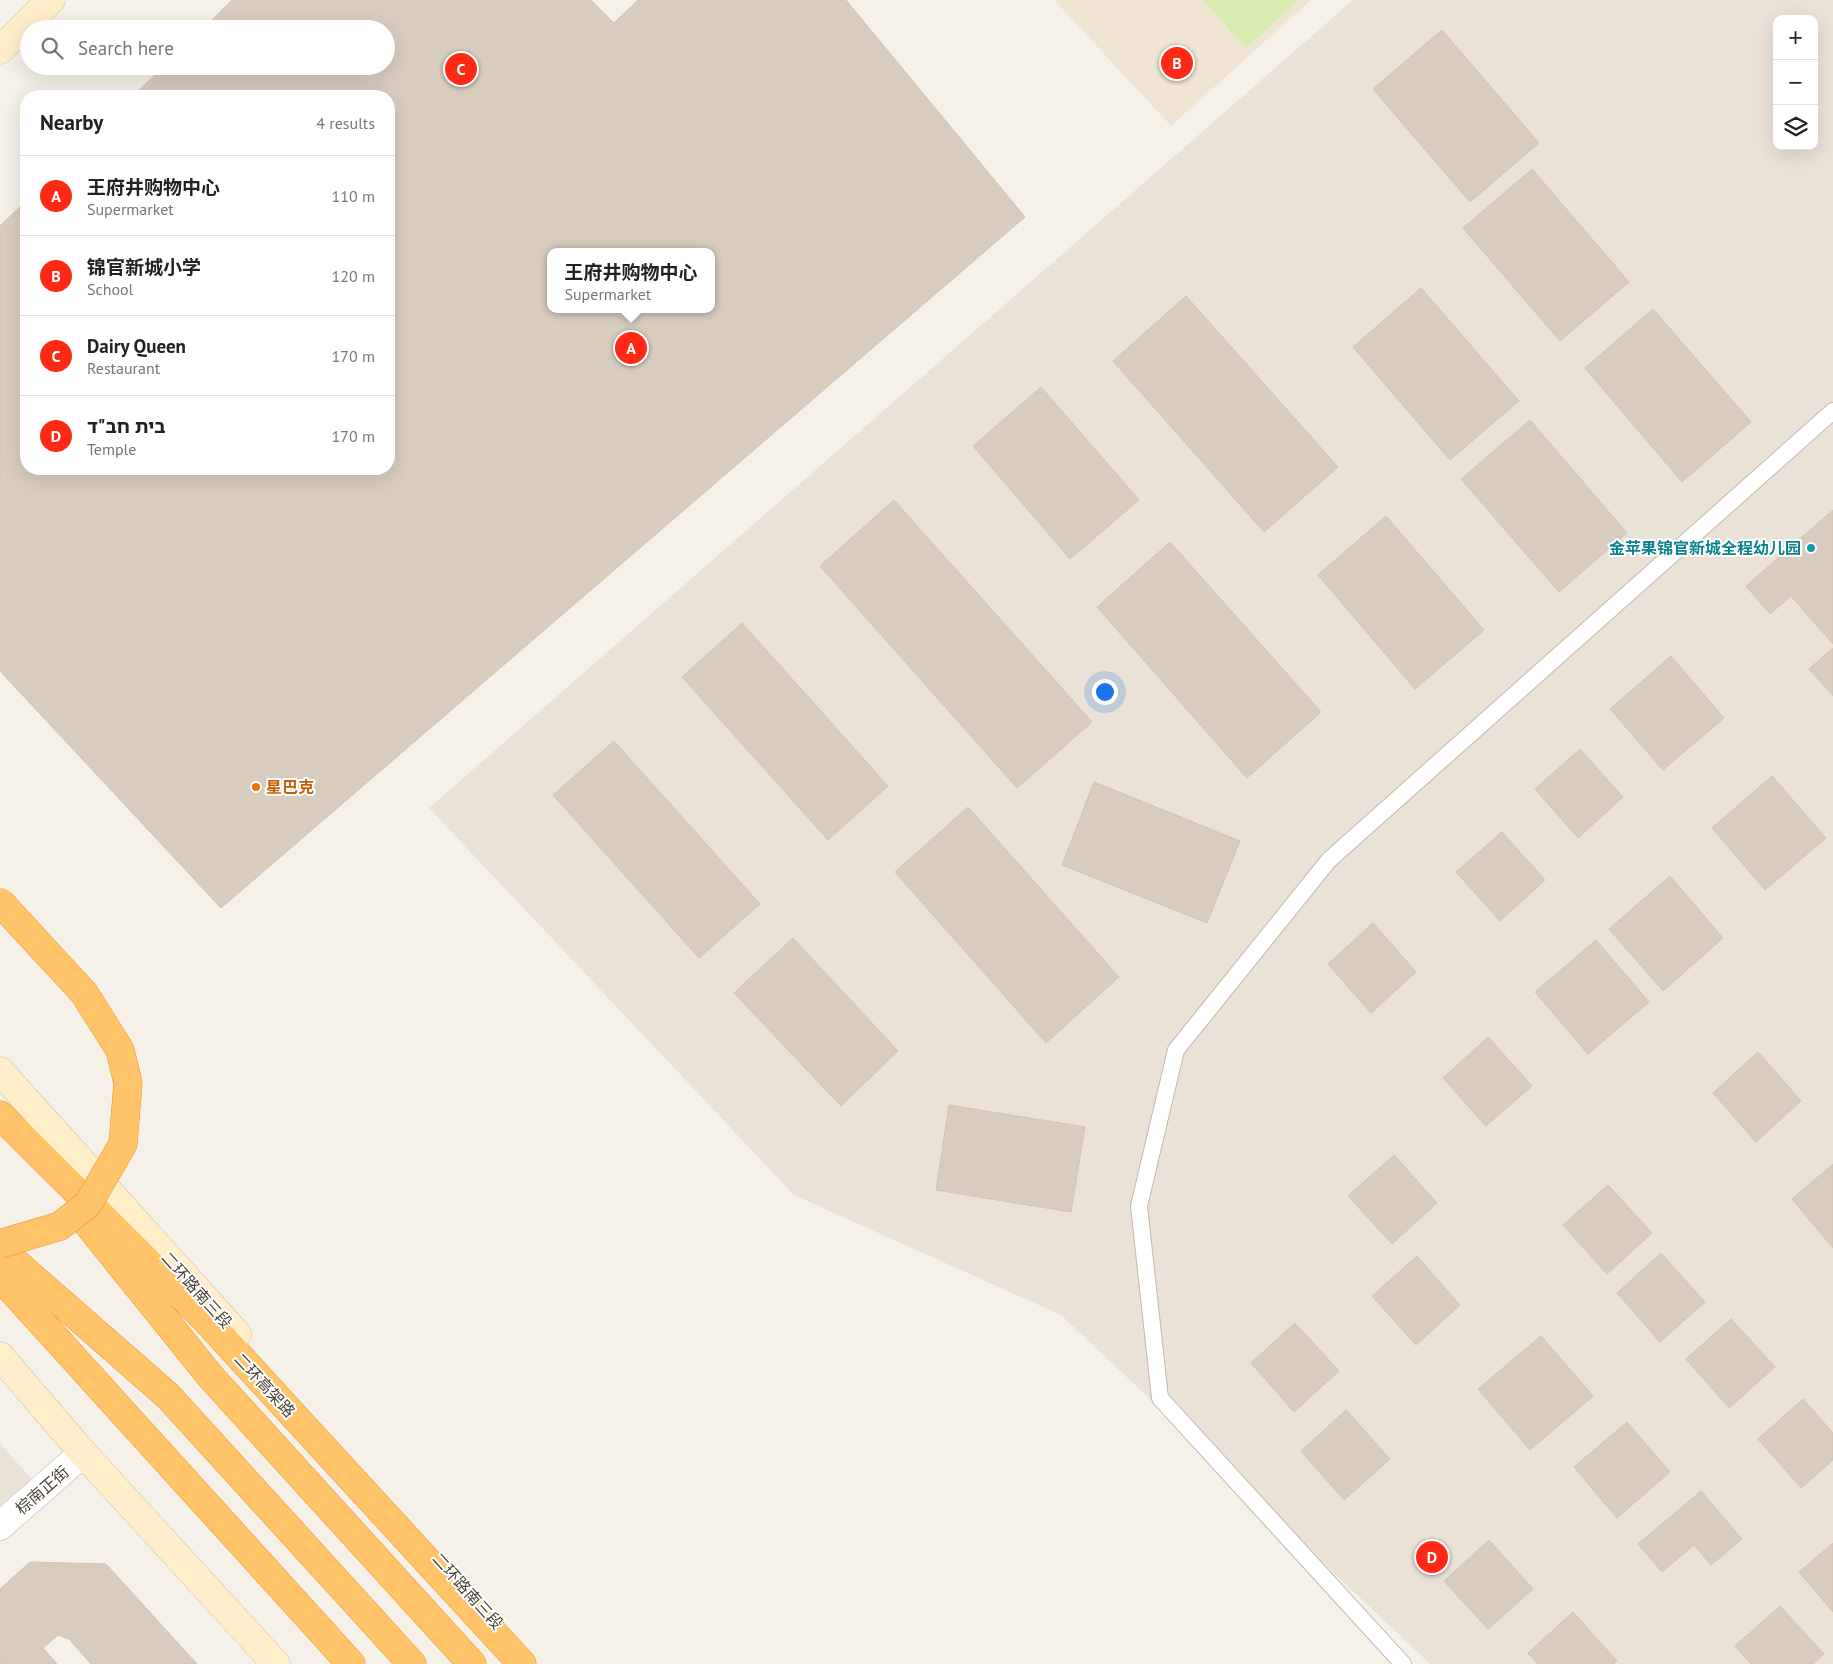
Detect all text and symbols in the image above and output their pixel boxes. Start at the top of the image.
map controls [1773,15,1818,150]
button: + [1773,15,1818,60]
search box [20,20,395,75]
icon: search [38,34,66,62]
text: Search here [78,36,174,60]
pin: B [1161,44,1193,82]
pin: C [445,50,477,88]
button: − [1773,60,1818,105]
button: layers [1773,105,1818,150]
text: Nearby [40,109,103,136]
text: 4 results [316,113,375,133]
text: 王府井购物中心 [87,175,220,199]
text: A [51,186,61,206]
text: 110 m [332,186,375,206]
text: Supermarket [87,199,174,219]
popup [547,248,715,313]
text: 锦官新城小学 [87,255,201,279]
text: 王府井购物中心 [564,260,698,284]
text: B [51,266,61,286]
text: 120 m [332,266,375,286]
text: School [87,279,133,299]
text: Supermarket [564,284,651,304]
pin: A [615,329,647,367]
text: Dairy Queen [87,334,186,358]
text: C [52,346,60,366]
text: 170 m [332,346,375,366]
text: Restaurant [87,358,160,378]
text: בית חב"ד [87,414,166,438]
text: D [51,426,61,446]
text: 170 m [332,426,375,446]
text: Temple [87,439,136,459]
place label: 金苹果锦官新城全程幼儿园 [1609,538,1801,558]
marker: 金苹果锦官新城全程幼儿园 [1805,542,1817,554]
your location [1092,679,1118,705]
place label: 星巴克 [266,777,314,797]
marker: 星巴克 [250,781,262,793]
street label: 二环路南三段 [157,1248,237,1332]
street label: 二环高架路 [230,1349,300,1421]
street label: 棕南正街 [11,1461,73,1519]
pin: D [1416,1538,1448,1576]
street label: 二环路南三段 [428,1549,508,1633]

